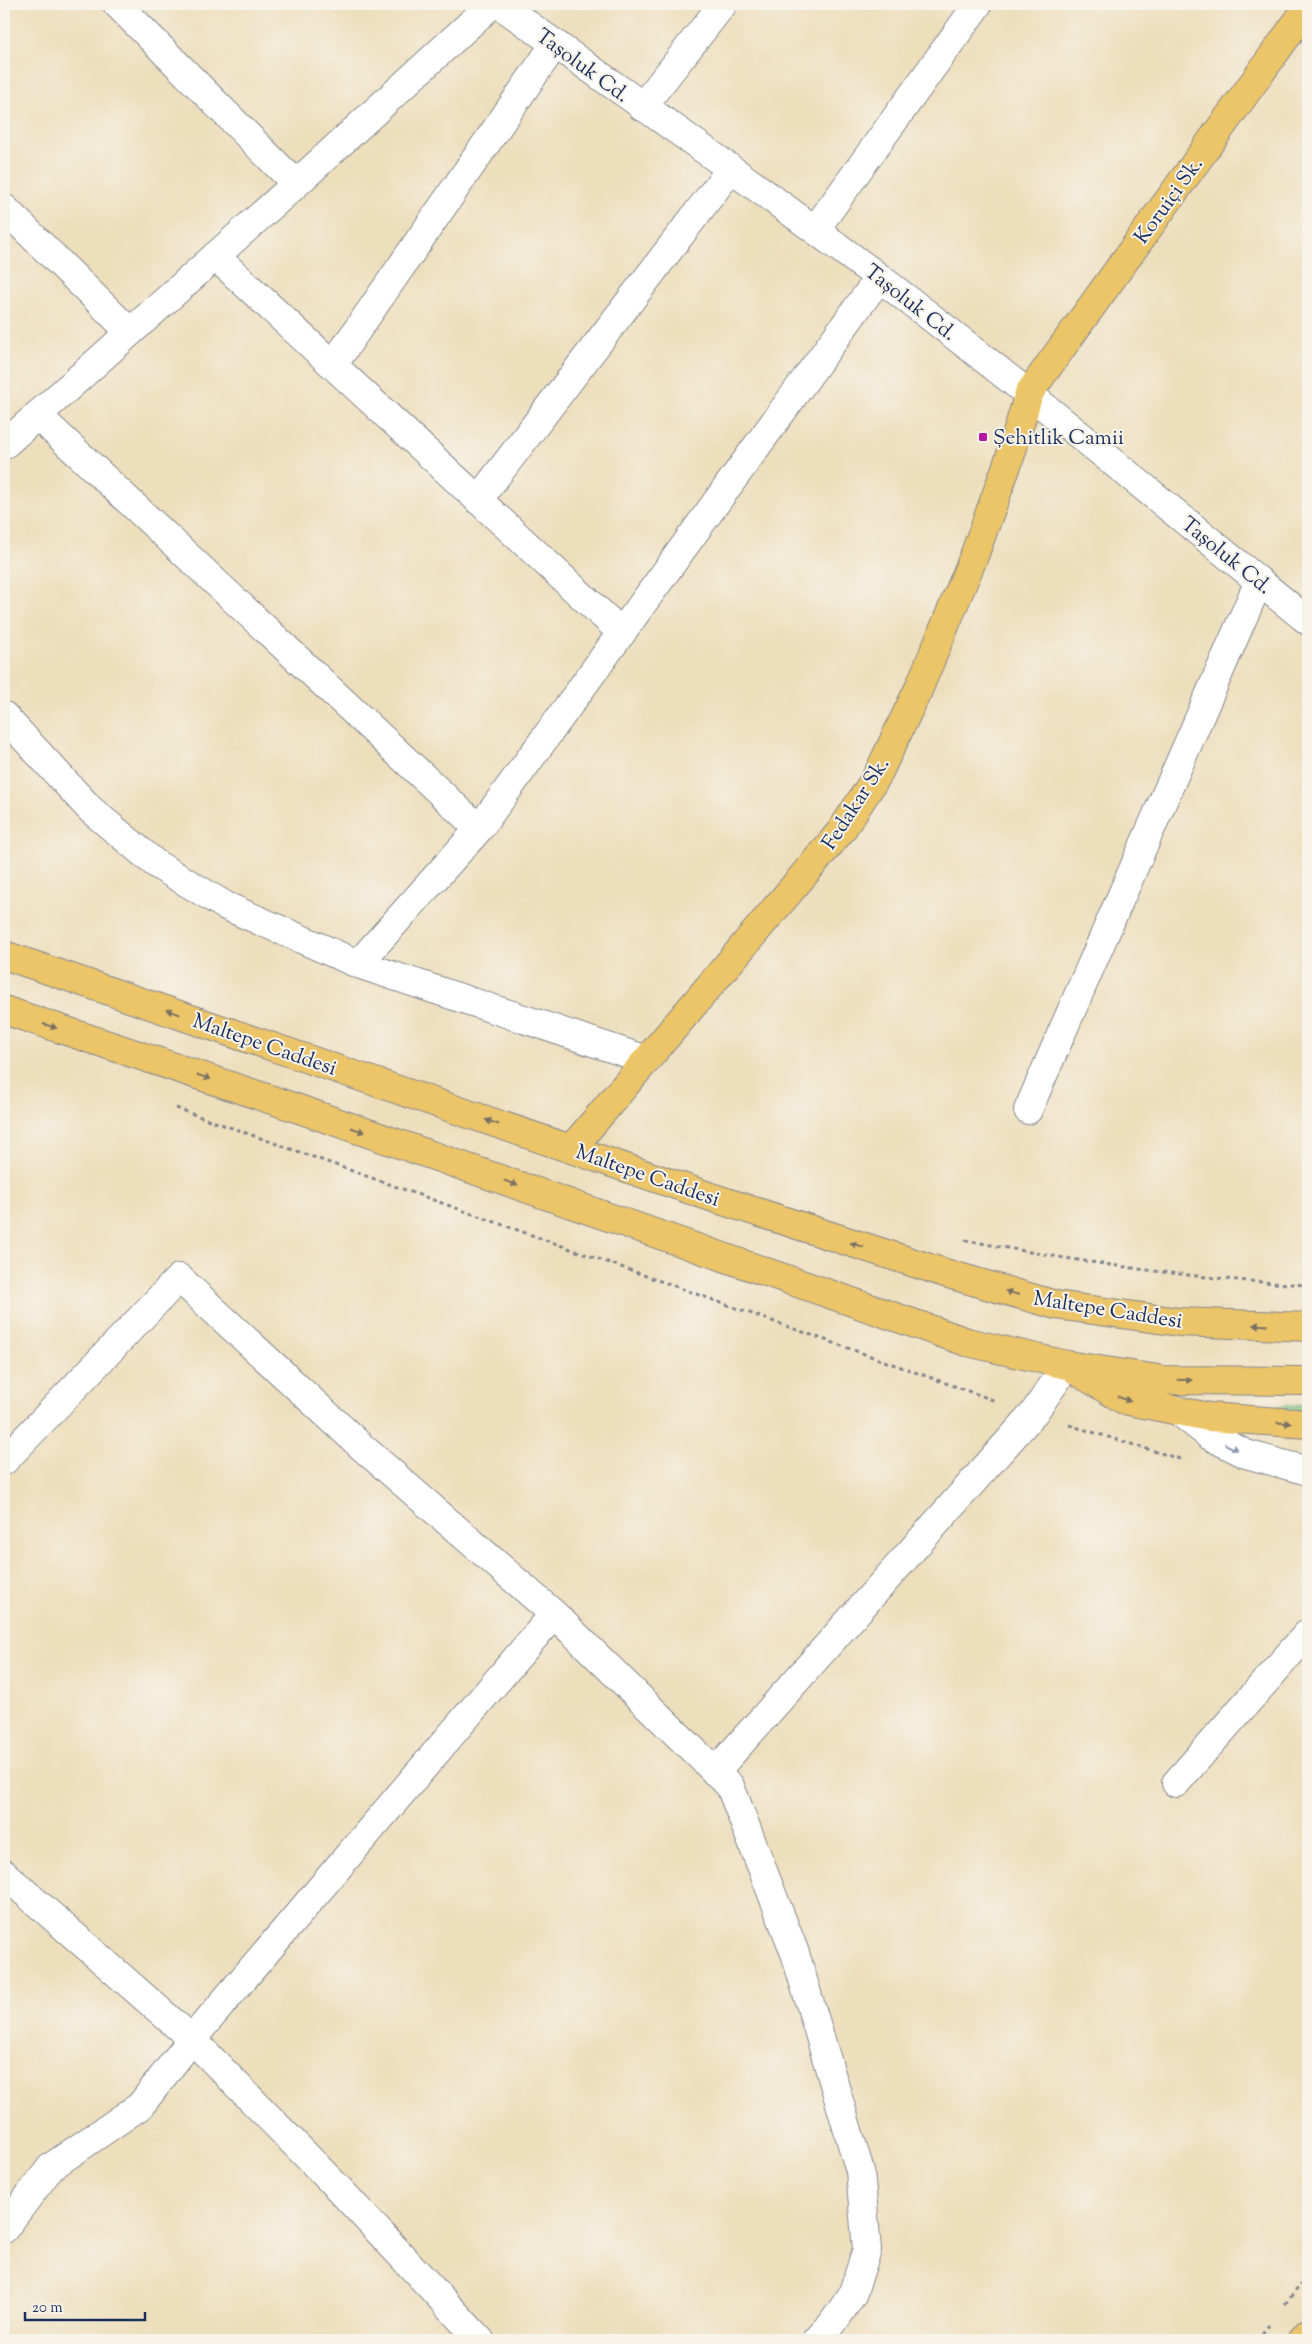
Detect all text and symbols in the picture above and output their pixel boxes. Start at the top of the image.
street label: Taşoluk Cd. [529,22,635,111]
street label: Koruiçi Sk. [1128,152,1211,251]
street label: Taşoluk Cd. [857,258,962,349]
place label: Şehitlik Camii [993,424,1124,454]
marker: Şehitlik Camii [977,431,989,443]
street label: Taşoluk Cd. [1174,510,1278,603]
street label: Fedakar Sk. [815,752,898,856]
street label: Maltepe Caddesi [188,1007,340,1085]
one-way arrow [165,1008,180,1016]
one-way arrow [43,1022,58,1030]
one-way arrow [197,1073,212,1081]
one-way arrow [484,1118,499,1126]
one-way arrow [351,1126,366,1134]
street label: Maltepe Caddesi [571,1138,723,1216]
one-way arrow [504,1180,519,1187]
one-way arrow [850,1240,865,1248]
street label: Maltepe Caddesi [1031,1284,1184,1338]
one-way arrow [1005,1288,1020,1296]
one-way arrow [1251,1321,1267,1329]
one-way arrow [1177,1376,1193,1384]
one-way arrow [1117,1395,1131,1403]
one-way arrow [1276,1419,1292,1427]
one-way arrow [1224,1442,1239,1451]
scale bar [25,2289,145,2321]
text: 20 m [32,2298,63,2319]

